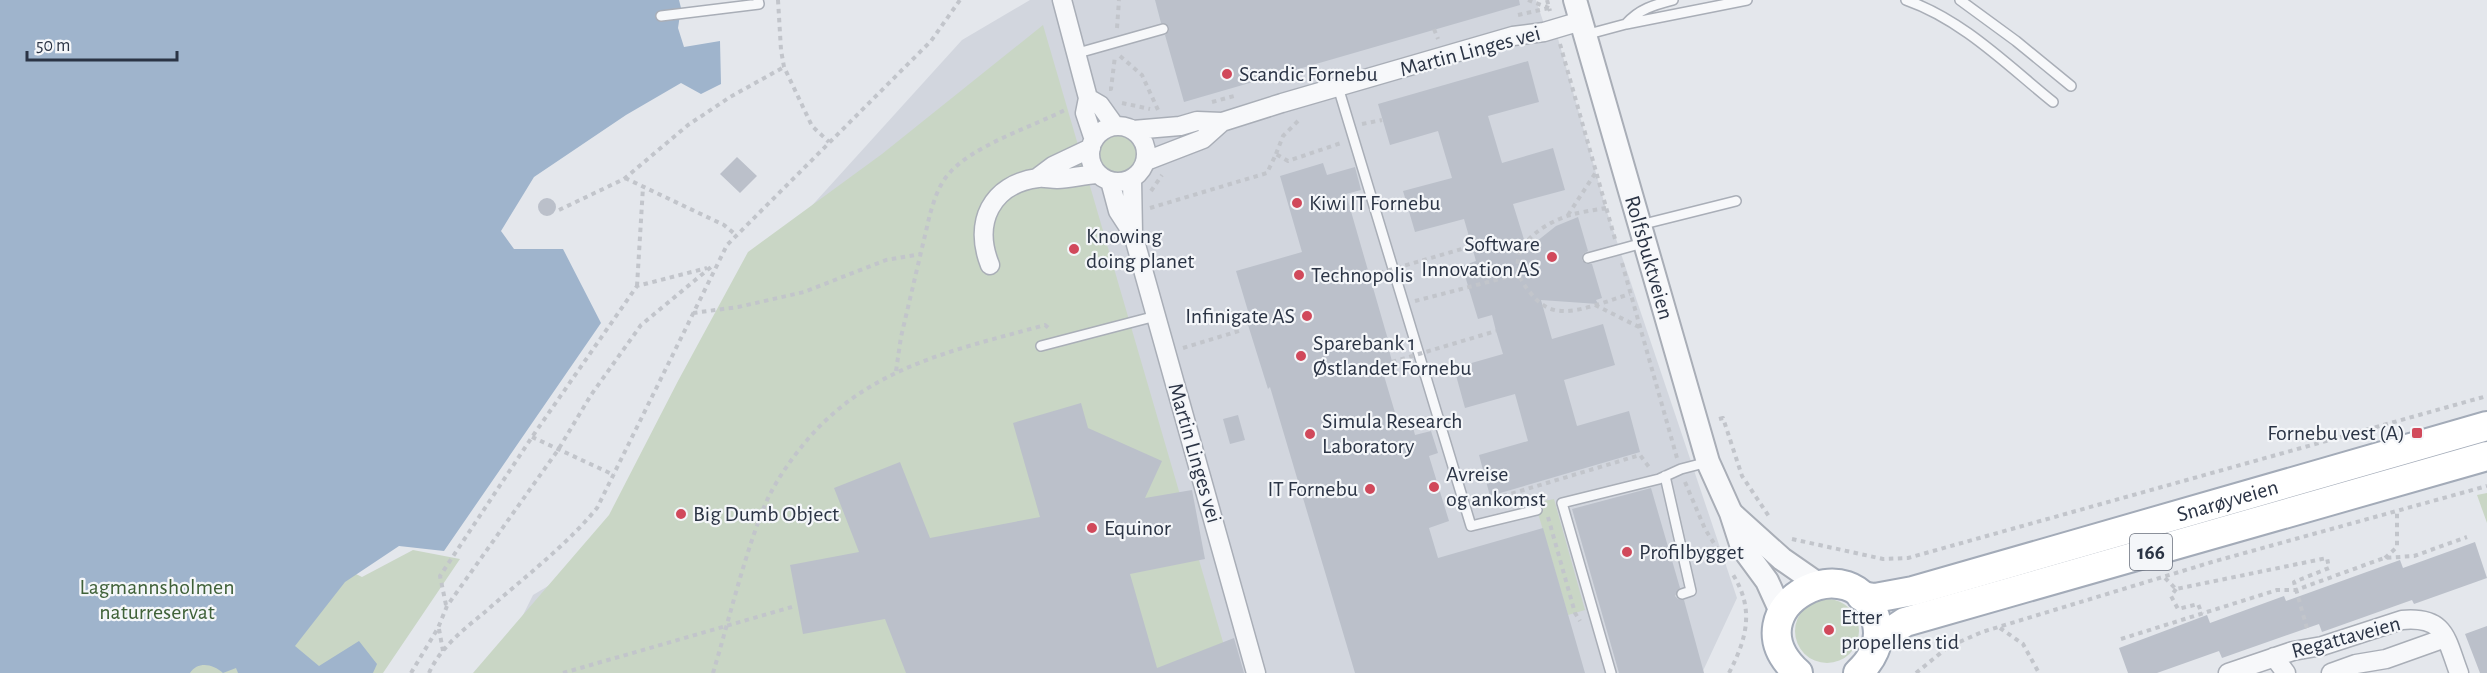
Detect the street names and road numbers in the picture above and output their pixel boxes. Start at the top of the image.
street label: Martin Linges vei [1397,22,1543,80]
street label: Rolfsbuktveien [1621,193,1677,322]
street label: Martin Linges vei [1165,381,1225,525]
street label: Snarøyveien [2174,476,2281,526]
road number: 166 [2130,534,2172,570]
street label: Regattaveien [2289,612,2403,662]

